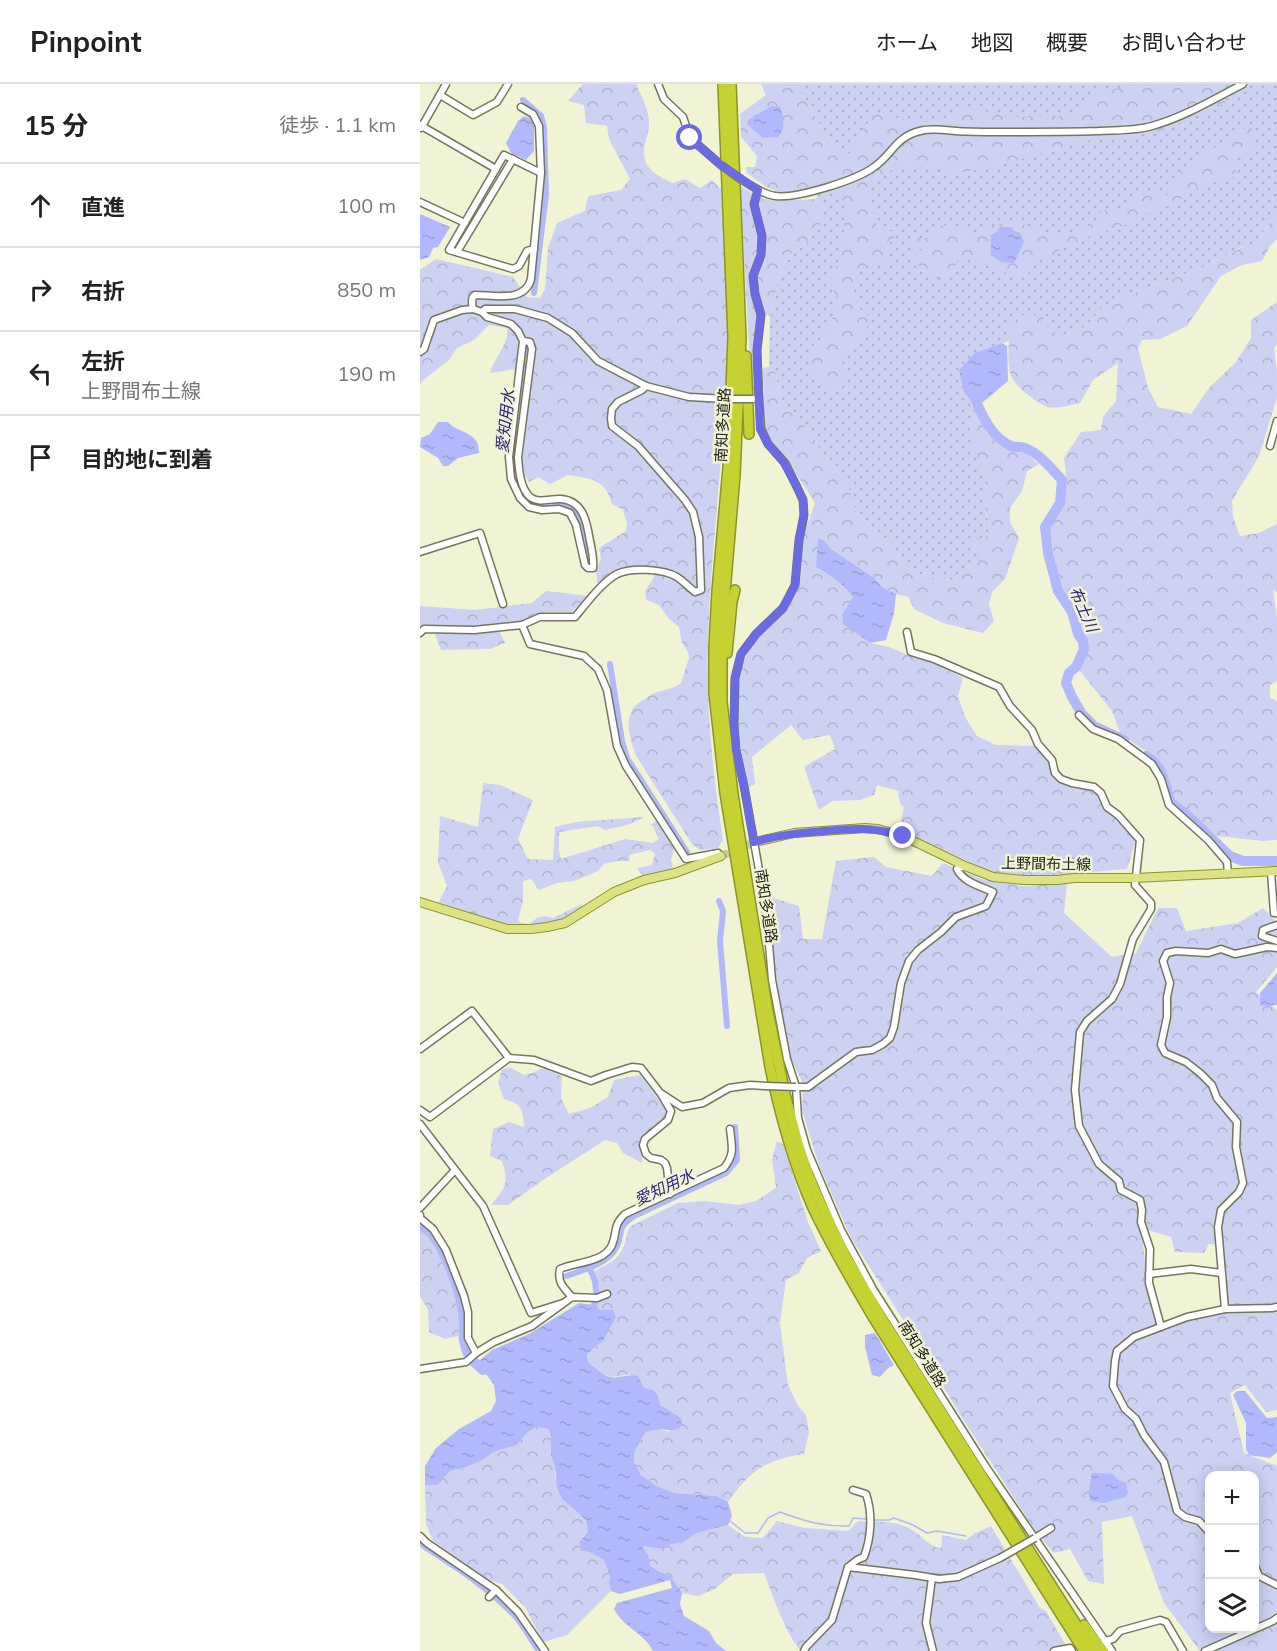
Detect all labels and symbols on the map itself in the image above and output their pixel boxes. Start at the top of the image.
route start [676,124,702,150]
water label: 愛知用水 [492,386,518,454]
street label: 南知多道路 [711,387,734,463]
water label: 布土川 [1065,583,1104,637]
route end [889,822,915,848]
street label: 上野間布土線 [1001,853,1091,874]
street label: 南知多道路 [751,867,782,944]
water label: 愛知用水 [631,1164,699,1210]
street label: 南知多道路 [894,1317,950,1391]

